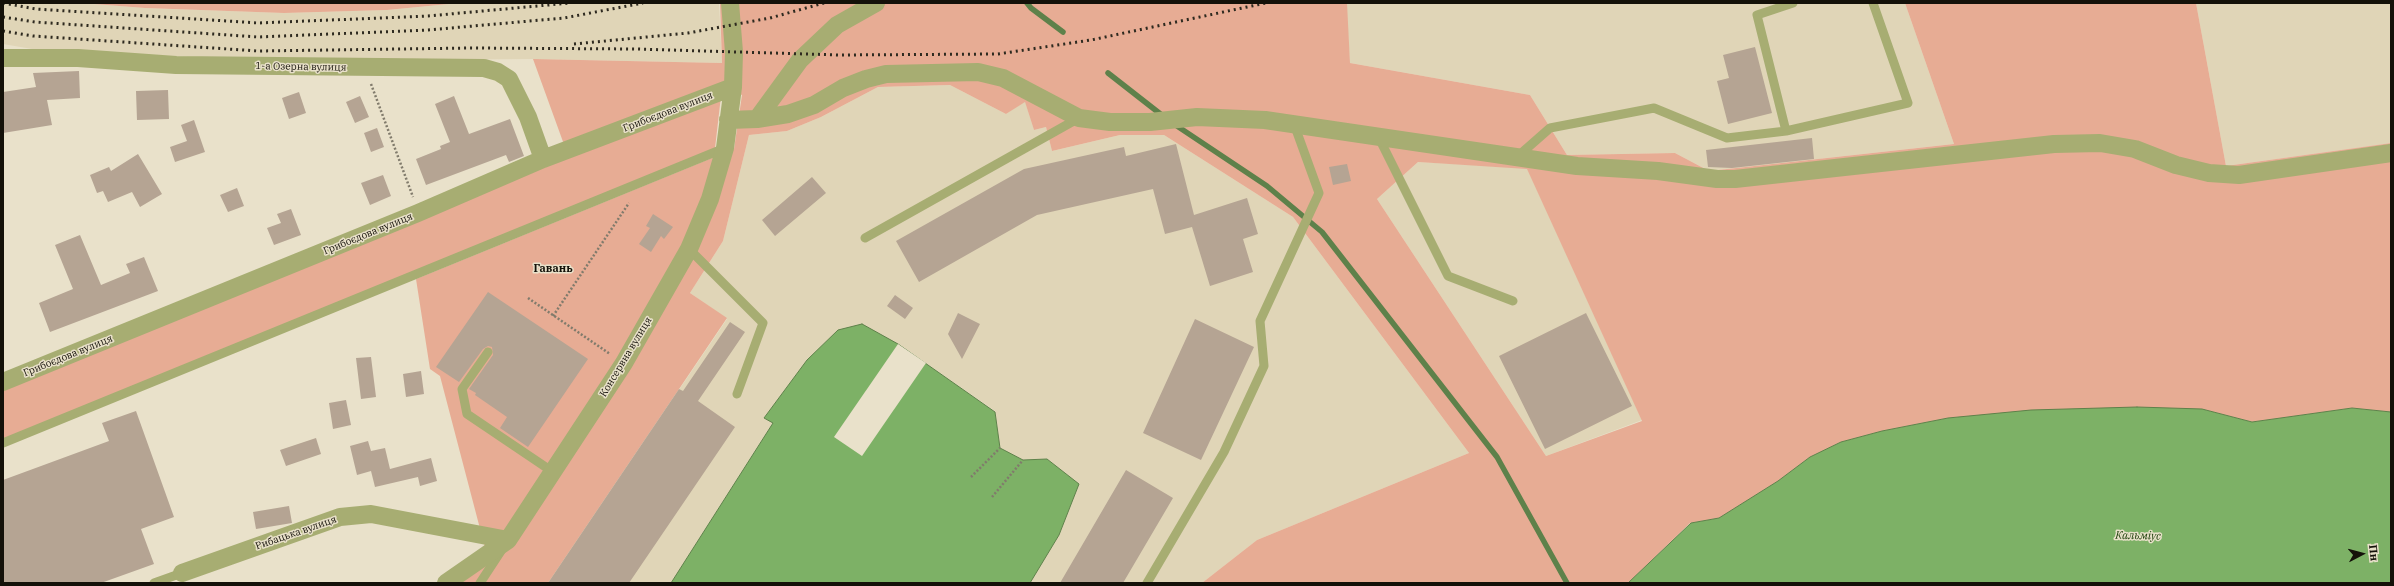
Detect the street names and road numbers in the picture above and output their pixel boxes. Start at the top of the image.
street label: 1-а Озерна вулиця [255,60,347,74]
street label: Грибоєдова вулиця [621,89,715,135]
street label: Грибоєдова вулиця [322,211,414,257]
street label: Консервна вулиця [597,315,655,399]
street label: Грибоєдова вулиця [22,333,114,379]
street label: Рибацька вулиця [254,513,338,553]

